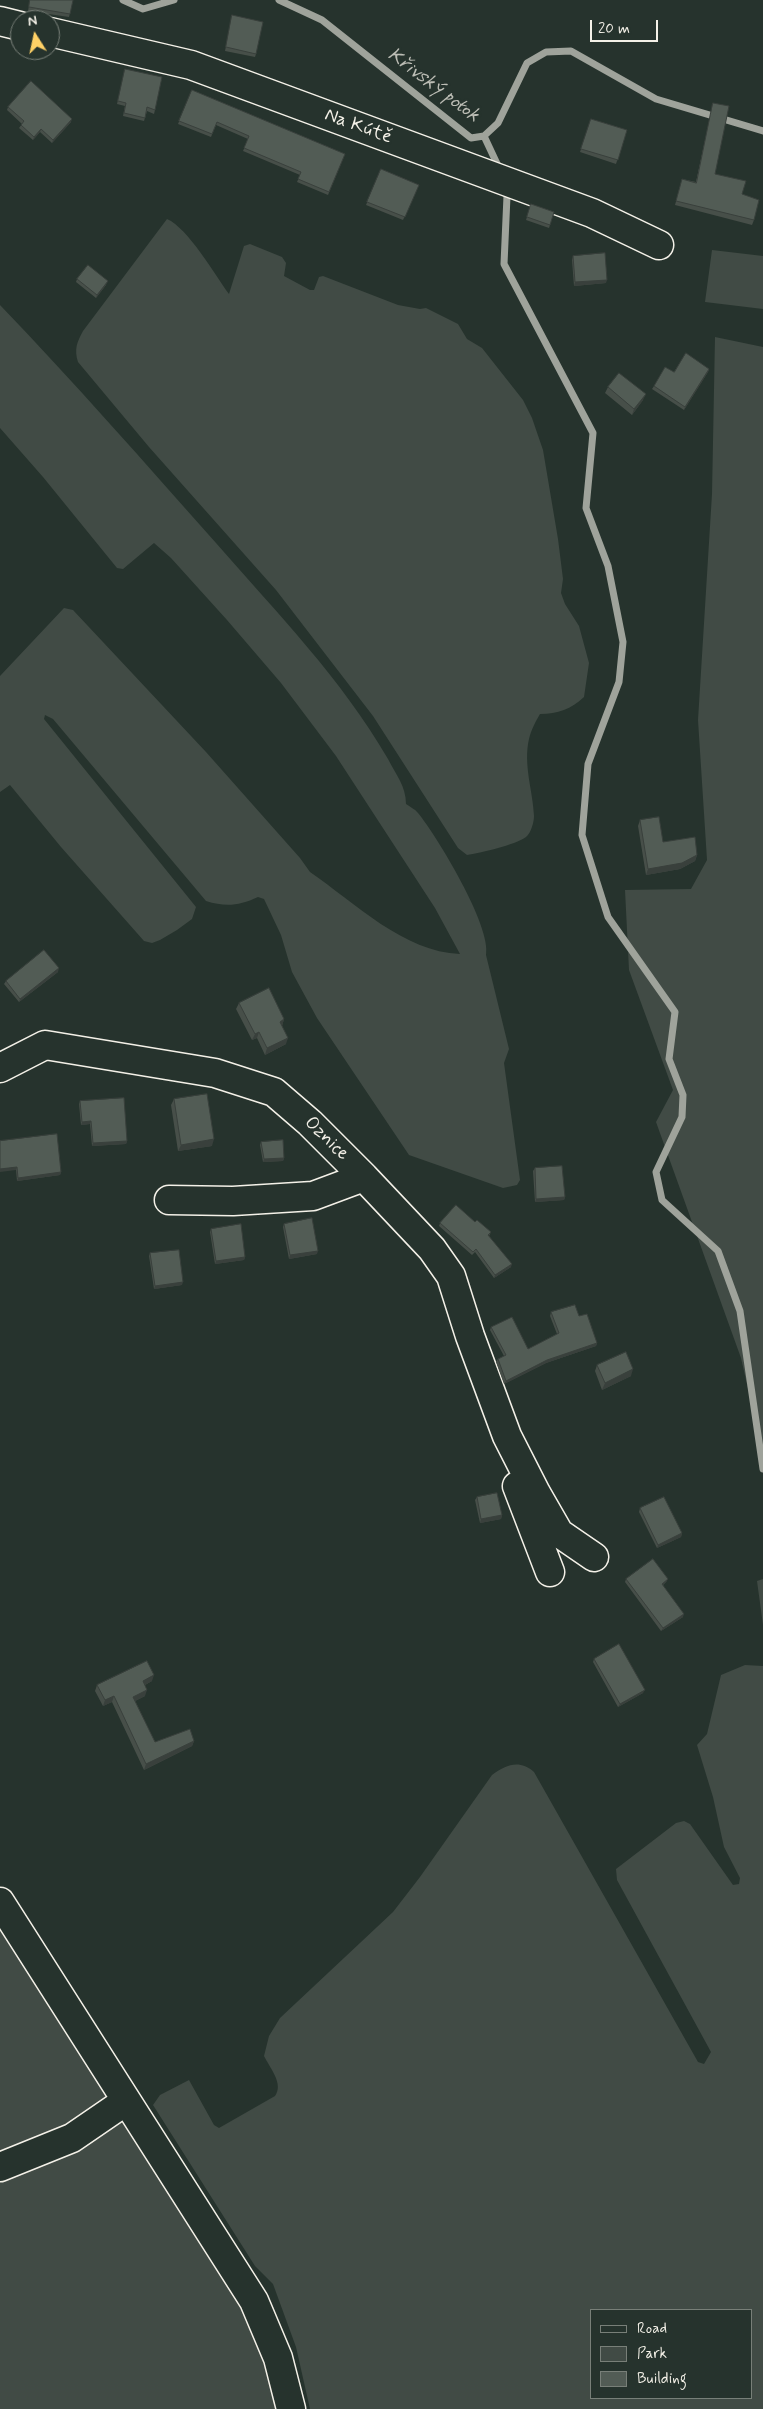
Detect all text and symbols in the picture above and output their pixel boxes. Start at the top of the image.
north arrow [10,10,60,60]
scale bar [593,10,660,42]
text: N [26,12,39,31]
text: 20 m [598,19,630,39]
water label: Křivský potok [382,44,484,128]
street label: Na Kútě [321,104,395,150]
street label: Oznice [299,1112,353,1166]
legend [590,2309,753,2399]
text: Road [637,2319,667,2339]
text: Park [637,2344,667,2364]
text: Building [637,2369,687,2389]

